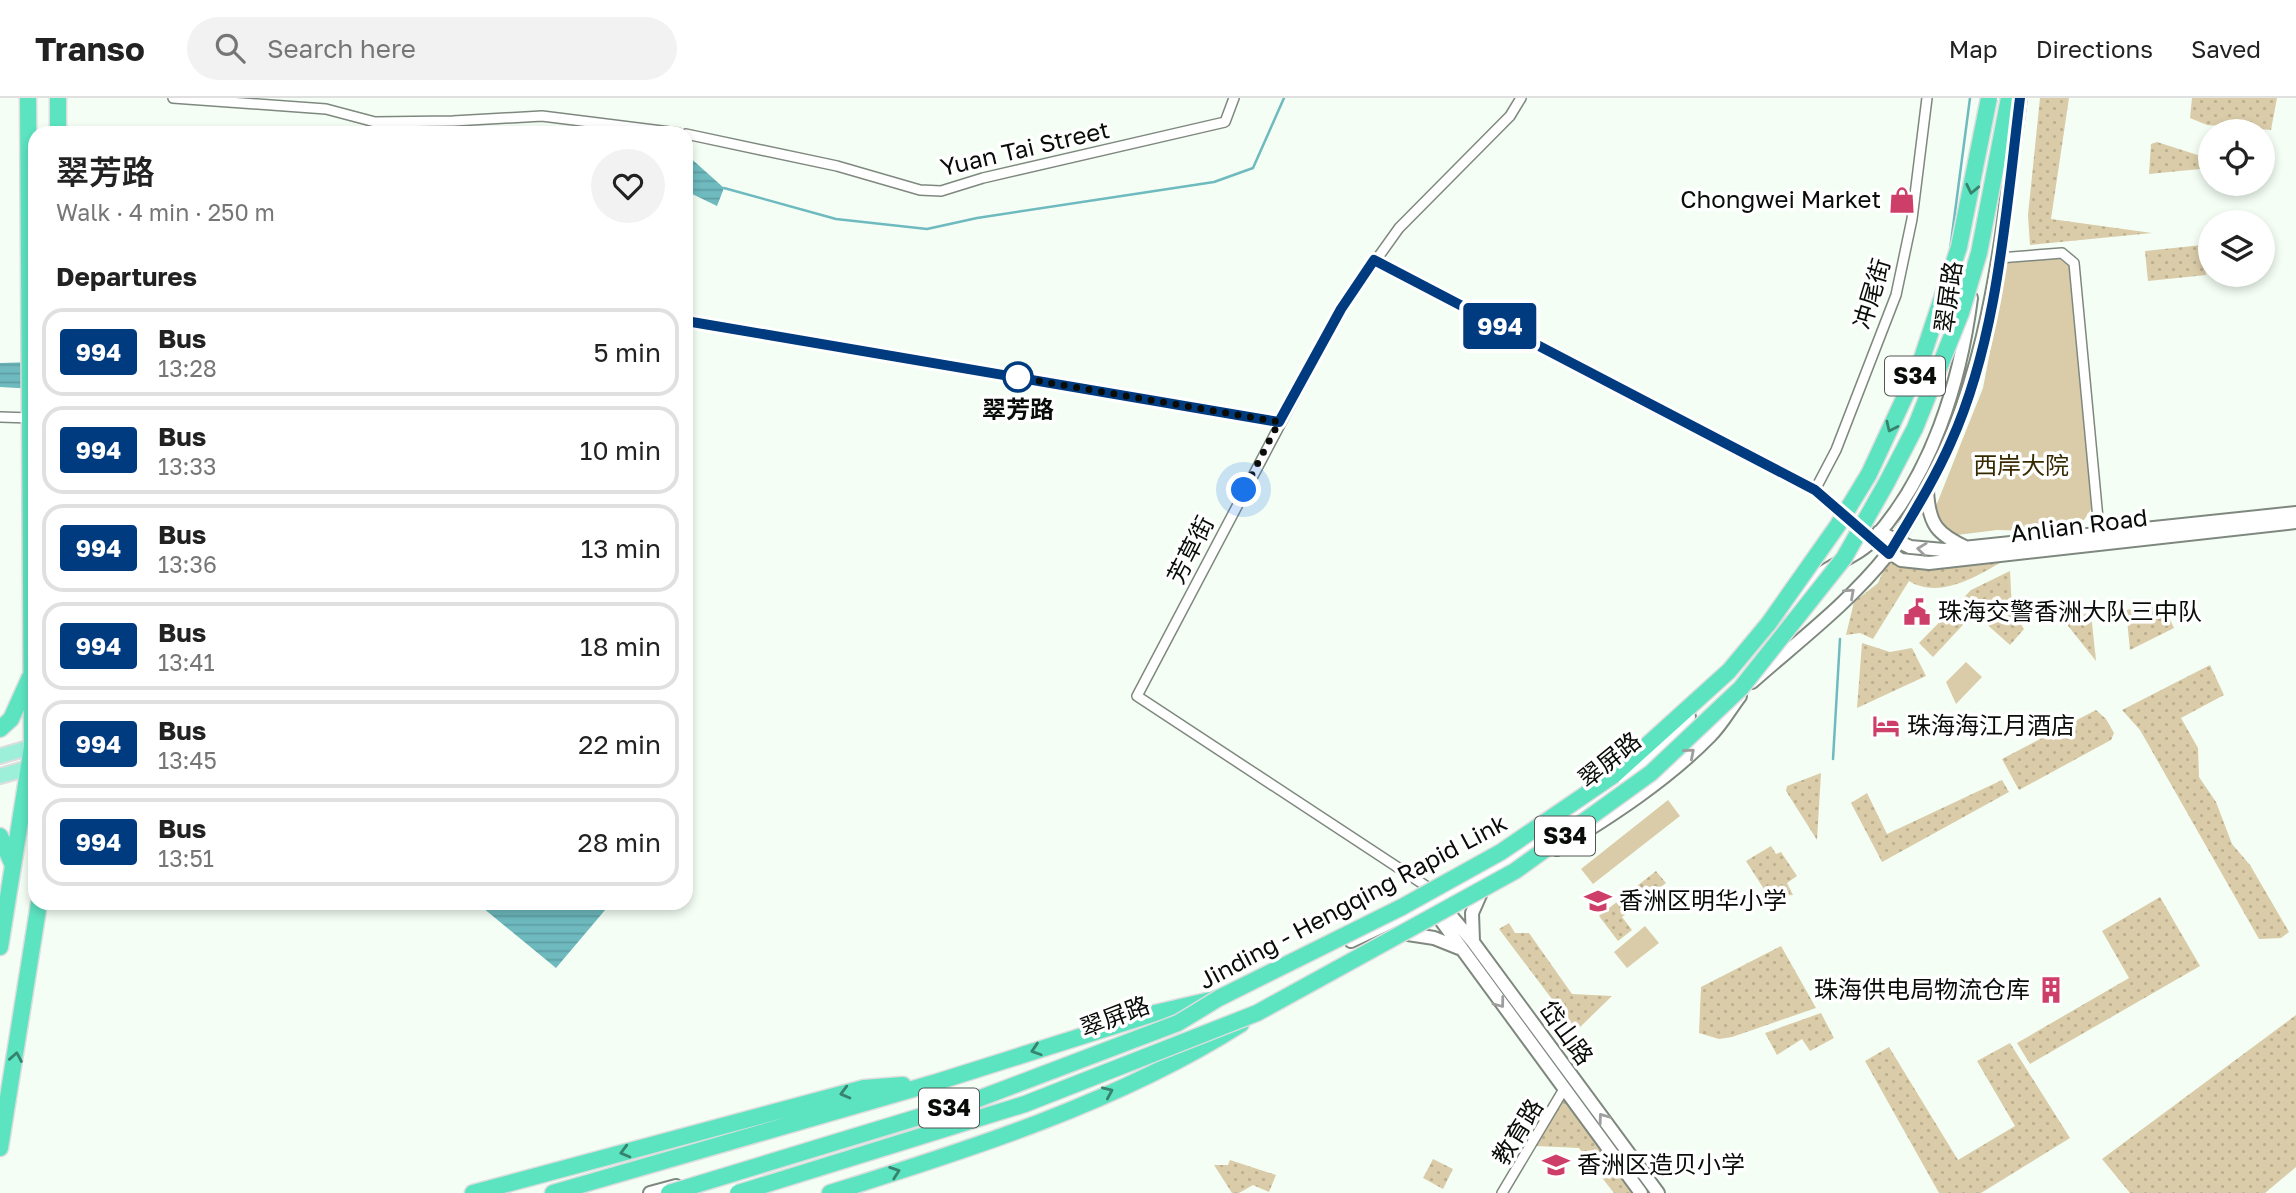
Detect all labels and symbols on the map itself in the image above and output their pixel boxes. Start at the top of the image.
street label: Yuan Tai Street [937,114,1112,181]
one-way arrow [1965,183,1980,195]
place label: Chongwei Market [1680,184,1881,213]
shop icon: Chongwei Market [1887,185,1917,215]
street label: 冲尾街 [1846,255,1895,332]
street label: 翠屏路 [1928,259,1967,334]
line badge: 994 [1460,303,1540,349]
road number: S34 [1885,356,1945,396]
marker: 翠芳路 [1003,362,1033,392]
place label: 翠芳路 [982,394,1054,423]
one-way arrow [1885,420,1899,432]
park label: 西岸大院 [1973,450,2069,479]
your location [1226,472,1261,507]
street label: Anlian Road [2009,502,2149,547]
street label: 芳草街 [1160,511,1219,588]
one-way arrow [1916,541,1927,556]
one-way arrow [1842,589,1855,601]
place label: 珠海交警香洲大队三中队 [1938,596,2202,625]
public building icon: 珠海交警香洲大队三中队 [1902,597,1932,627]
place label: 珠海海江月酒店 [1907,710,2075,739]
hotel icon: 珠海海江月酒店 [1871,711,1901,741]
street label: 翠屏路 [1572,725,1646,793]
one-way arrow [1682,749,1695,761]
street label: Jinding - Hengqing Rapid Link [1193,807,1511,994]
road number: S34 [1535,816,1595,856]
place label: 香洲区明华小学 [1619,885,1787,914]
school or university icon: 香洲区明华小学 [1583,886,1613,916]
place label: 珠海供电局物流仓库 [1814,974,2030,1003]
building icon: 珠海供电局物流仓库 [2036,975,2066,1005]
street label: 翠屏路 [1076,989,1153,1042]
street label: 岱山路 [1534,994,1600,1070]
one-way arrow [1491,995,1504,1008]
one-way arrow [1031,1042,1043,1057]
one-way arrow [8,1051,23,1063]
one-way arrow [839,1085,851,1099]
one-way arrow [1101,1086,1113,1100]
road number: S34 [919,1088,979,1128]
street label: 教育路 [1485,1093,1548,1169]
one-way arrow [1599,1113,1611,1126]
one-way arrow [619,1144,631,1158]
place label: 香洲区造贝小学 [1577,1149,1745,1178]
school or university icon: 香洲区造贝小学 [1541,1150,1571,1180]
one-way arrow [889,1166,901,1180]

